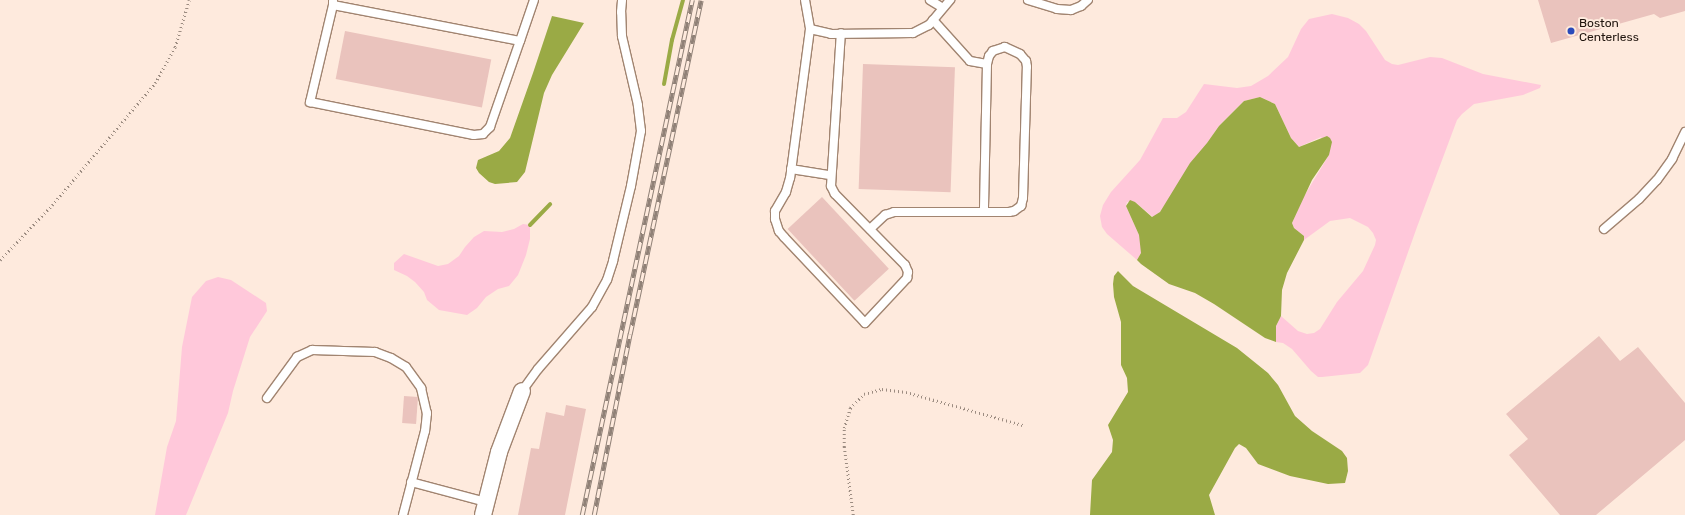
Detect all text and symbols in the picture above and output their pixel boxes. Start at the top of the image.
place label: Boston Centerless [1579,17,1639,45]
marker: Boston Centerless [1566,26,1576,36]

